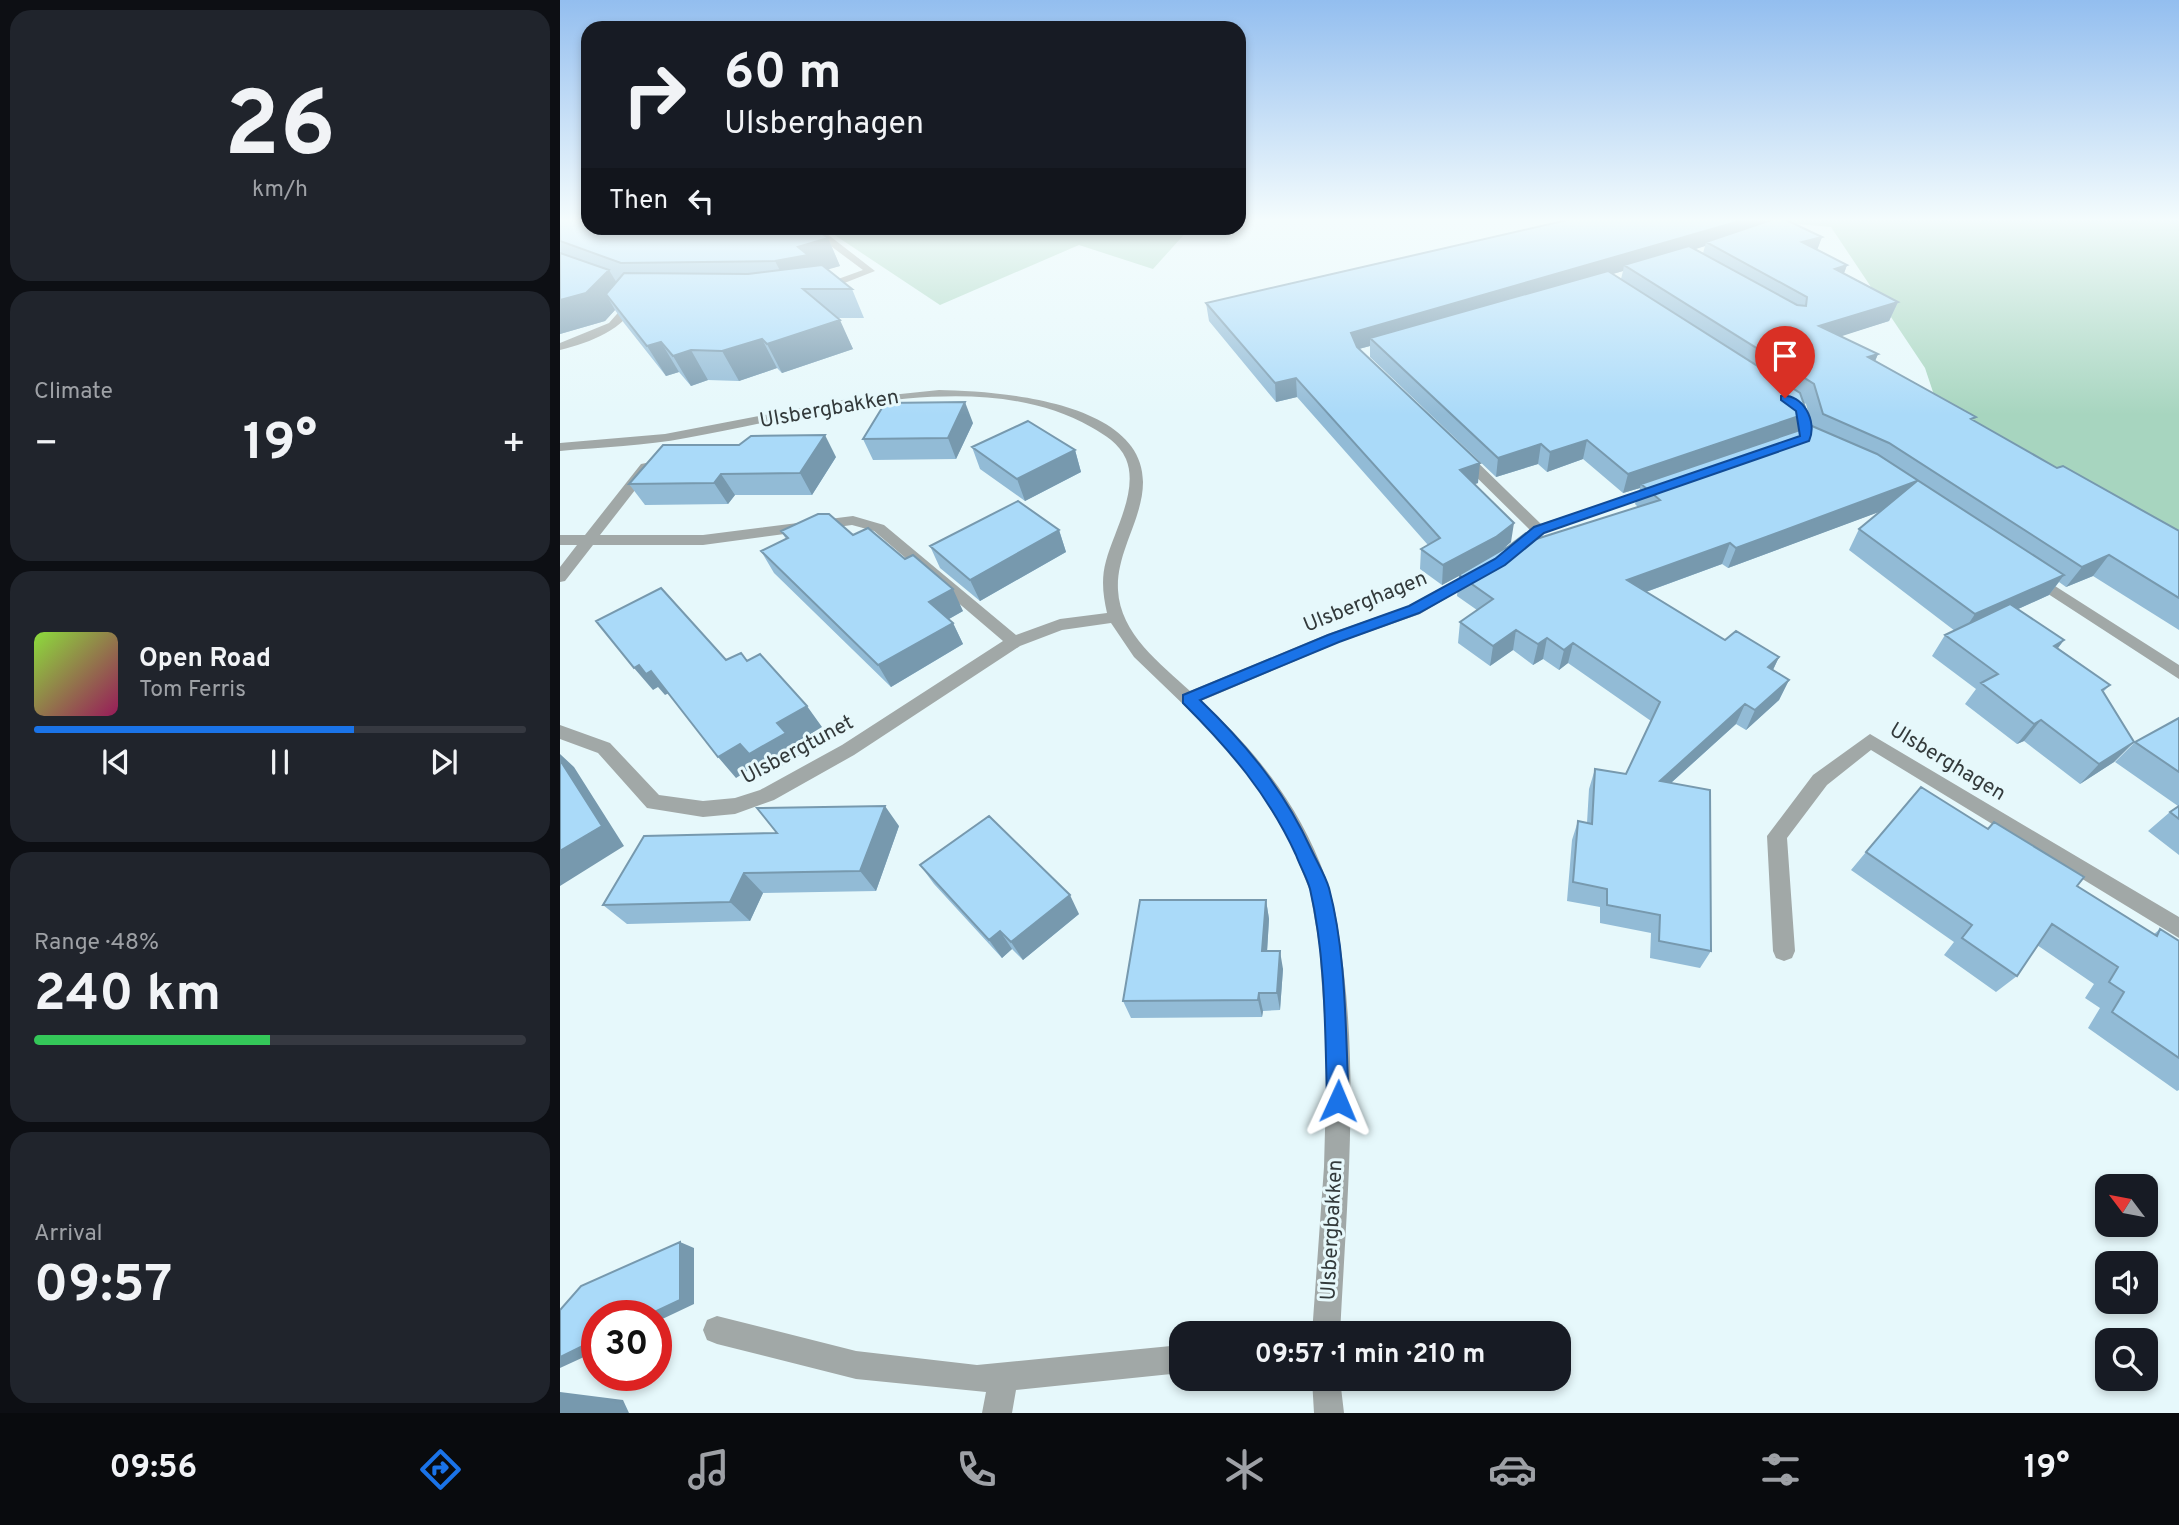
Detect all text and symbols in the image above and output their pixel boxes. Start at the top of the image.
text: 60 m [724,44,842,106]
icon: right [609,49,700,140]
text: 26 [224,73,336,188]
text: Ulsberghagen [724,105,924,145]
text: km/h [252,176,308,205]
icon: left [682,182,720,220]
text: Then [609,185,668,218]
pin [1755,326,1815,398]
icon: arrive [1766,337,1804,375]
text: Climate [34,378,113,407]
street label: Ulsbergbakken [757,384,901,435]
text: 19° [243,412,317,478]
text: − [34,421,59,470]
text: + [501,421,526,470]
street label: Ulsberghagen [1300,565,1431,639]
text: Open Road [139,643,271,676]
text: Tom Ferris [139,676,246,705]
street label: Ulsbergtunet [737,709,859,791]
street label: Ulsberghagen [1884,717,2010,808]
icon: previous [97,743,135,781]
icon: pause [261,743,299,781]
icon: next [425,743,463,781]
text: Range · 48% [34,929,159,958]
text: 240 km [34,963,221,1029]
position arrow [1301,1064,1375,1138]
street label: Ulsbergbakken [1315,1159,1350,1301]
north arrow [2095,1174,2158,1237]
map controls [2095,1174,2158,1391]
text: Arrival [34,1220,103,1249]
button: sound [2095,1251,2158,1314]
text: 09:57 [34,1254,172,1320]
speed limit sign: 30 [581,1300,672,1391]
button: search [2095,1328,2158,1391]
text: 09:57 · 1 min · 210 m [1255,1339,1485,1372]
icon: directions [416,1445,465,1494]
icon: music [684,1445,733,1494]
icon: phone [952,1445,1001,1494]
icon: climate [1220,1445,1269,1494]
icon: car [1488,1445,1537,1494]
icon: filters [1756,1445,1805,1494]
text: 09:56 [109,1449,197,1489]
text: 19° [2024,1449,2070,1489]

